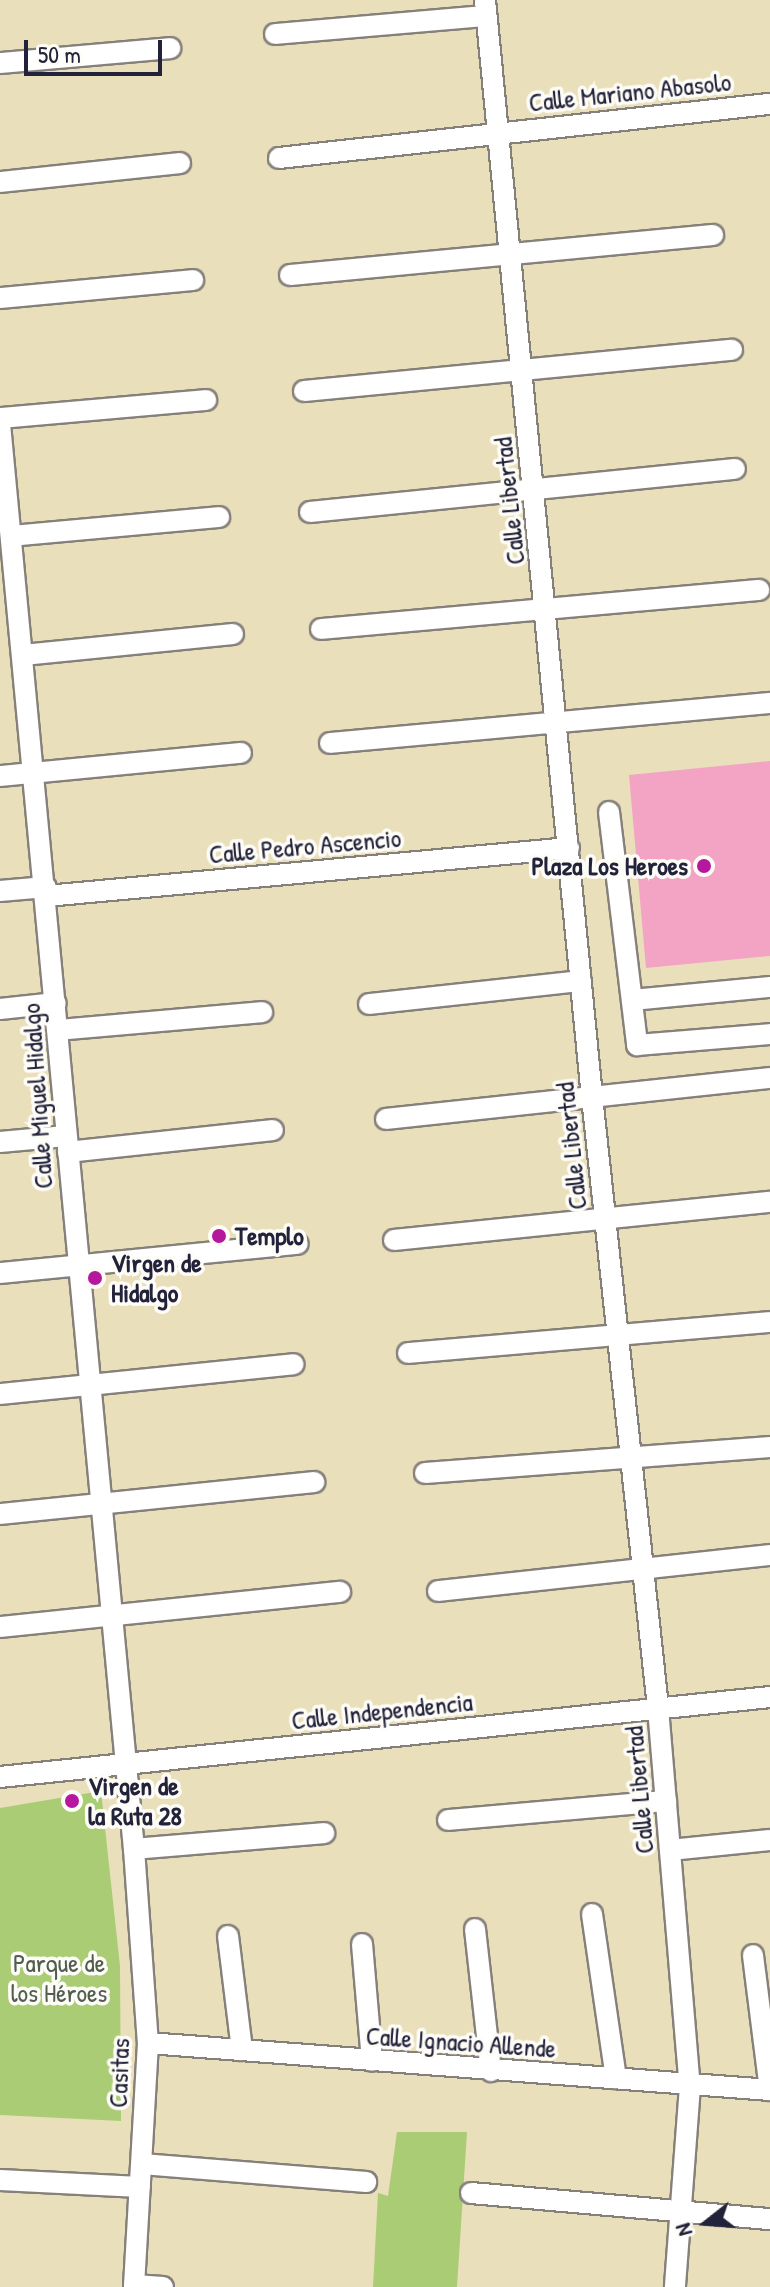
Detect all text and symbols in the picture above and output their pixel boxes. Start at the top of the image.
scale bar [28,24,166,74]
text: 50 m [38,38,81,70]
street label: Calle Mariano Abasolo [527,66,733,118]
street label: Calle Libertad [487,436,531,566]
street label: Calle Pedro Ascencio [208,822,402,870]
place label: Plaza Los Heroes [532,850,688,882]
marker: Plaza Los Heroes [695,857,713,875]
street label: Calle Miguel Hidalgo [15,1002,59,1190]
street label: Calle Libertad [549,1081,593,1211]
place label: Templo [235,1220,304,1252]
marker: Templo [210,1227,228,1245]
place label: Virgen de Hidalgo [111,1247,202,1308]
marker: Virgen de Hidalgo [86,1269,104,1287]
street label: Calle Independencia [290,1686,474,1736]
street label: Calle Libertad [618,1725,660,1855]
place label: Virgen de la Ruta 28 [88,1770,182,1832]
marker: Virgen de la Ruta 28 [63,1792,81,1810]
park label: Parque de los Héroes [11,1947,107,2008]
street label: Calle Ignacio Allende [365,2020,557,2064]
street label: Casitas [102,2038,136,2108]
north arrow [666,2183,746,2263]
text: N [667,2220,699,2240]

